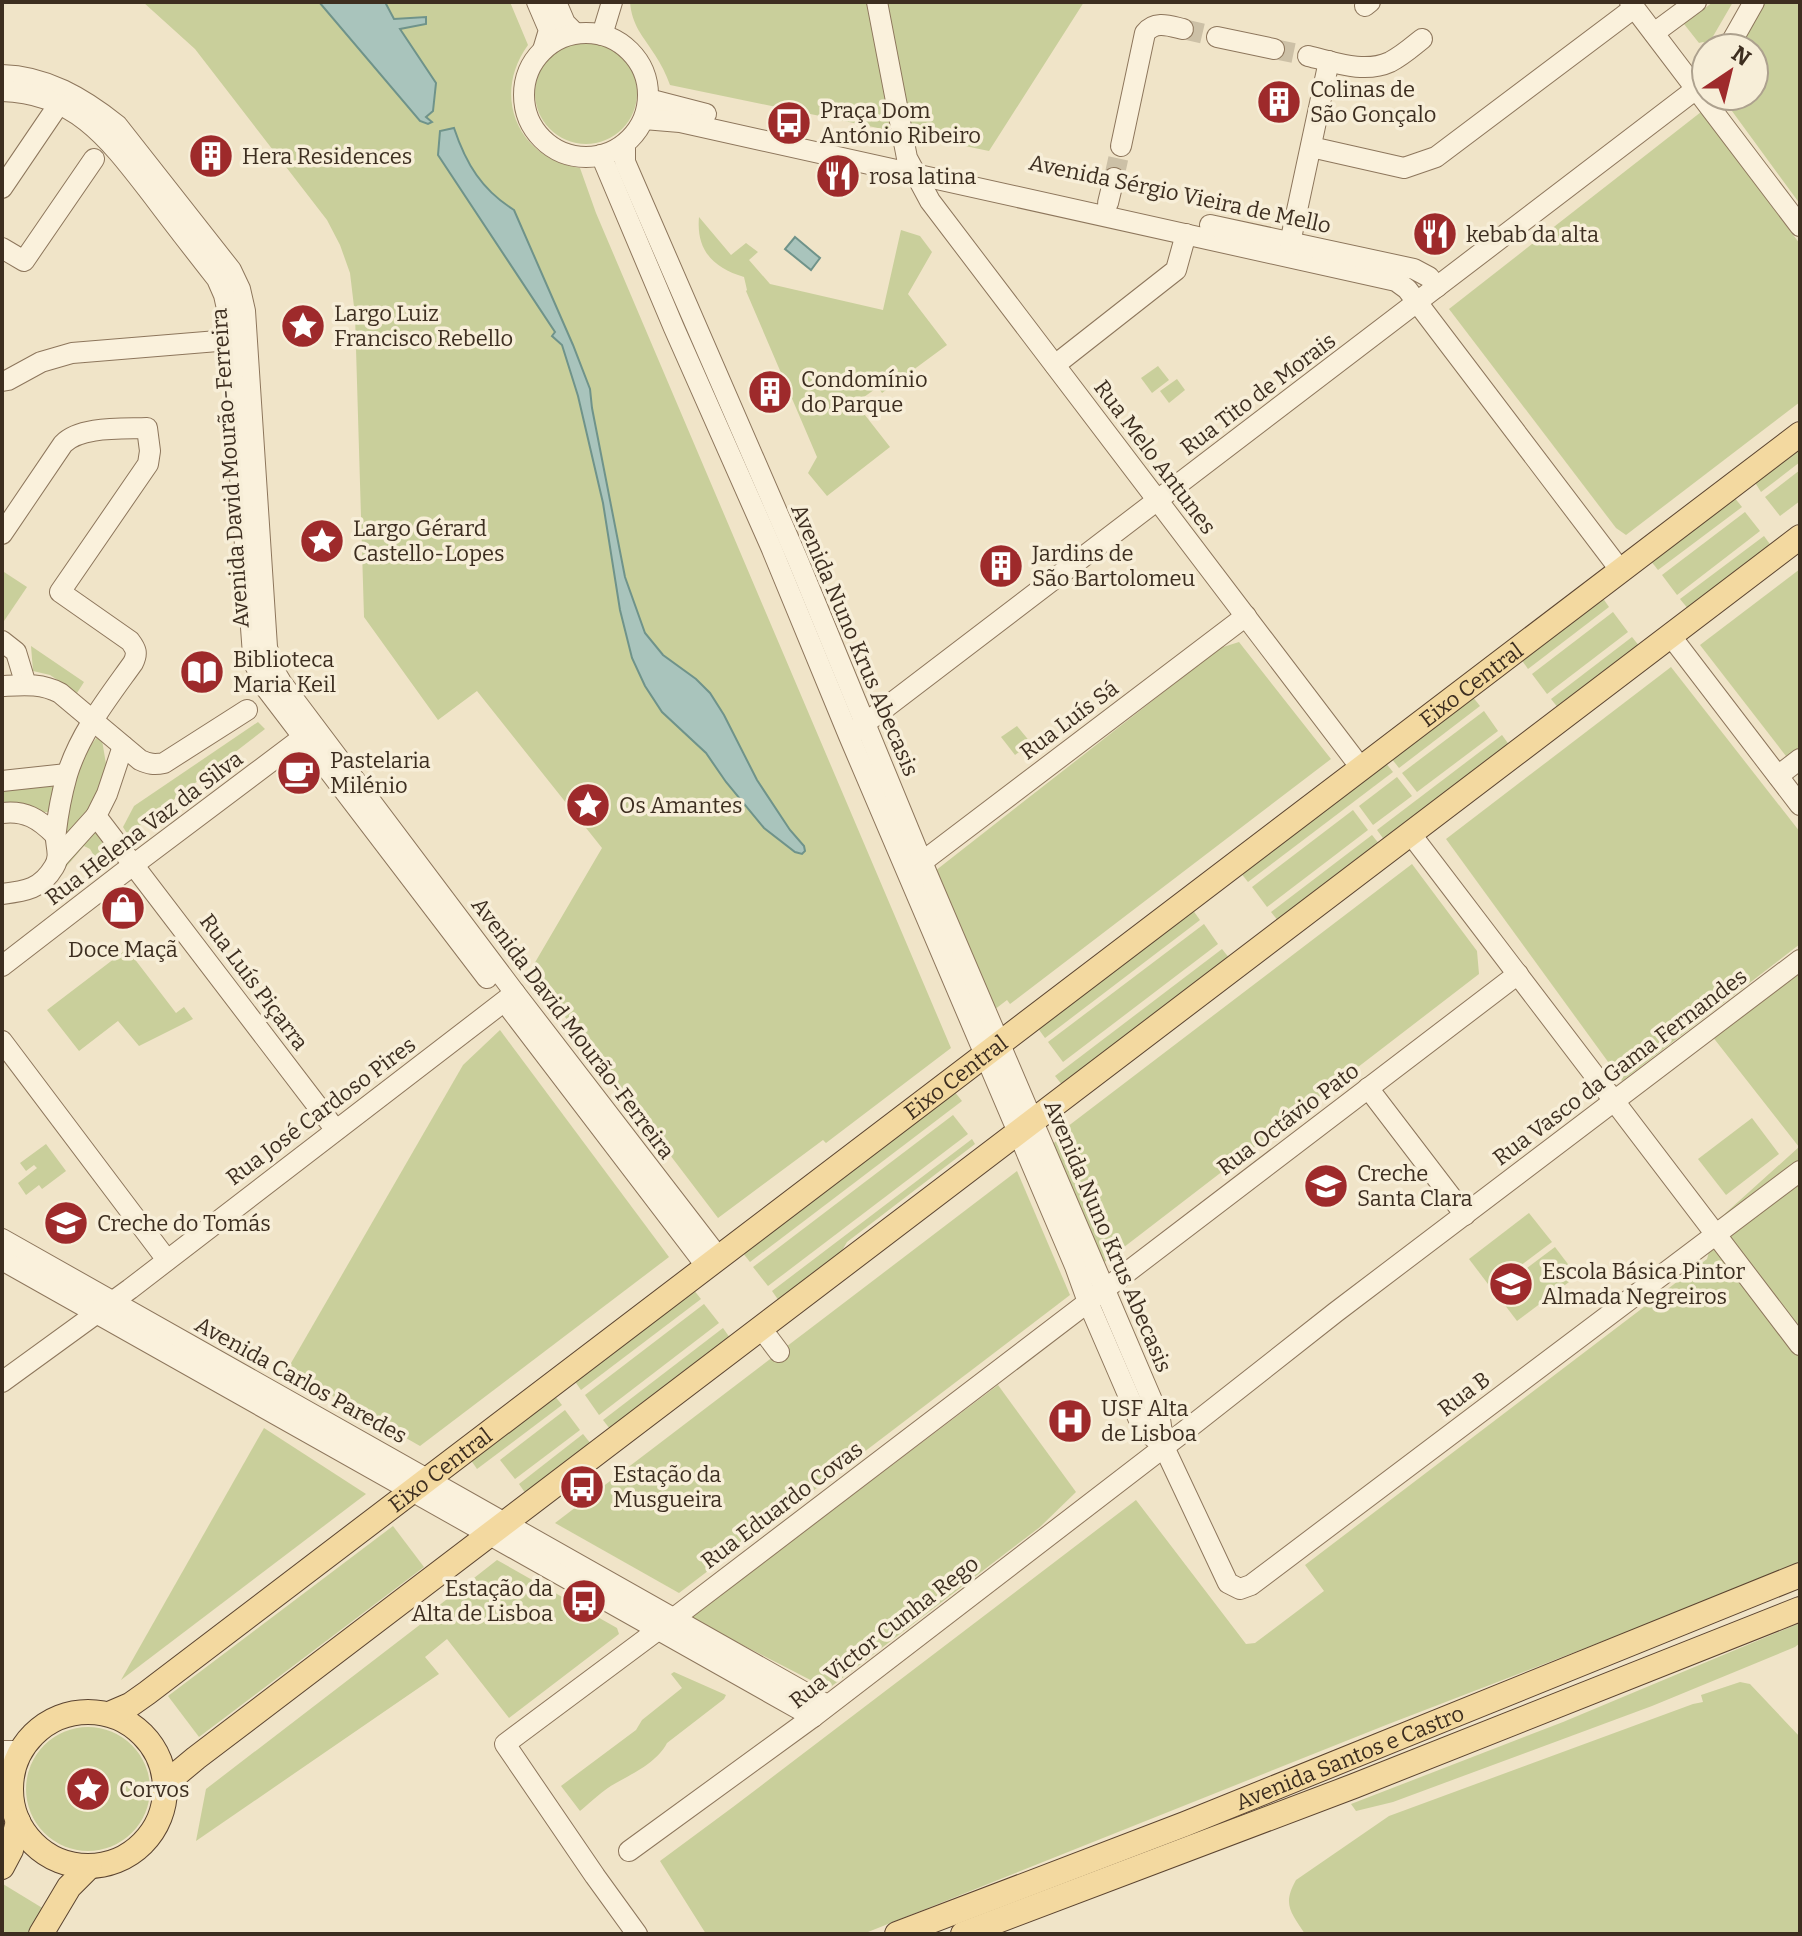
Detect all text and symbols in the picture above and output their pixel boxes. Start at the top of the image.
north arrow [1690,32,1770,112]
text: N [1726,40,1756,72]
place label: Colinas de São Gonçalo [1310,76,1436,128]
building icon: Colinas de São Gonçalo [1255,78,1303,126]
place label: Praça Dom António Ribeiro [820,97,981,149]
bus stop icon: Praça Dom António Ribeiro [765,99,813,147]
building icon: Hera Residences [187,132,235,180]
place label: Hera Residences [242,143,412,170]
street label: Avenida Sérgio Vieira de Mello [1026,149,1334,239]
restaurant icon: rosa latina [814,152,862,200]
place label: rosa latina [869,163,976,190]
restaurant icon: kebab da alta [1411,210,1459,258]
place label: kebab da alta [1466,221,1599,248]
place label: Largo Luiz Francisco Rebello [334,300,513,352]
place icon: Largo Luiz Francisco Rebello [279,302,327,350]
street label: Avenida David Mourão-Ferreira [205,307,255,629]
street label: Rua Tito de Morais [1175,327,1341,461]
place label: Condomínio do Parque [801,366,928,418]
building icon: Condomínio do Parque [746,368,794,416]
street label: Rua Melo Antunes [1088,375,1222,539]
street label: Avenida Nuno Krus Abecasis [785,500,925,780]
place label: Largo Gérard Castello-Lopes [353,515,505,567]
place icon: Largo Gérard Castello-Lopes [298,517,346,565]
place label: Jardins de São Bartolomeu [1031,540,1196,592]
building icon: Jardins de São Bartolomeu [977,542,1025,590]
street label: Eixo Central [1414,637,1528,733]
place label: Biblioteca Maria Keil [233,646,336,698]
library icon: Biblioteca Maria Keil [178,648,226,696]
street label: Rua Luís Sá [1015,674,1123,766]
street label: Rua Helena Vaz da Silva [40,745,248,911]
place label: Pastelaria Milénio [330,747,431,799]
cafe icon: Pastelaria Milénio [275,749,323,797]
place icon: Os Amantes [564,781,612,829]
place label: Os Amantes [619,792,743,819]
shop icon: Doce Maçã [99,884,147,932]
street label: Avenida David Mourão-Ferreira [466,892,680,1164]
street label: Rua Luís Piçarra [194,908,314,1056]
place label: Doce Maçã [68,936,178,963]
street label: Rua Vasco da Gama Fernandes [1488,963,1752,1171]
street label: Eixo Central [898,1029,1013,1125]
street label: Rua José Cardoso Pires [221,1031,421,1191]
street label: Rua Octávio Pato [1212,1057,1364,1181]
street label: Avenida Nuno Krus Abecasis [1038,1096,1178,1376]
place label: Creche Santa Clara [1357,1160,1473,1212]
school or university icon: Creche Santa Clara [1302,1162,1350,1210]
school or university icon: Creche do Tomás [42,1199,90,1247]
place label: Creche do Tomás [97,1210,271,1237]
place label: Escola Básica Pintor Almada Negreiros [1542,1258,1746,1310]
school or university icon: Escola Básica Pintor Almada Negreiros [1487,1260,1535,1308]
street label: Avenida Carlos Paredes [190,1311,412,1449]
street label: Rua B [1433,1366,1495,1422]
place label: USF Alta de Lisboa [1101,1395,1197,1447]
hospital icon: USF Alta de Lisboa [1046,1397,1094,1445]
street label: Eixo Central [383,1422,497,1518]
street label: Rua Eduardo Covas [696,1436,868,1574]
place label: Estação da Musgueira [613,1461,722,1513]
bus stop icon: Estação da Musgueira [558,1463,606,1511]
street label: Rua Victor Cunha Rego [784,1550,984,1714]
place label: Estação da Alta de Lisboa [411,1575,553,1627]
bus stop icon: Estação da Alta de Lisboa [560,1577,608,1625]
street label: Avenida Santos e Castro [1232,1699,1468,1816]
place icon: Corvos [64,1765,112,1813]
place label: Corvos [119,1776,189,1803]

